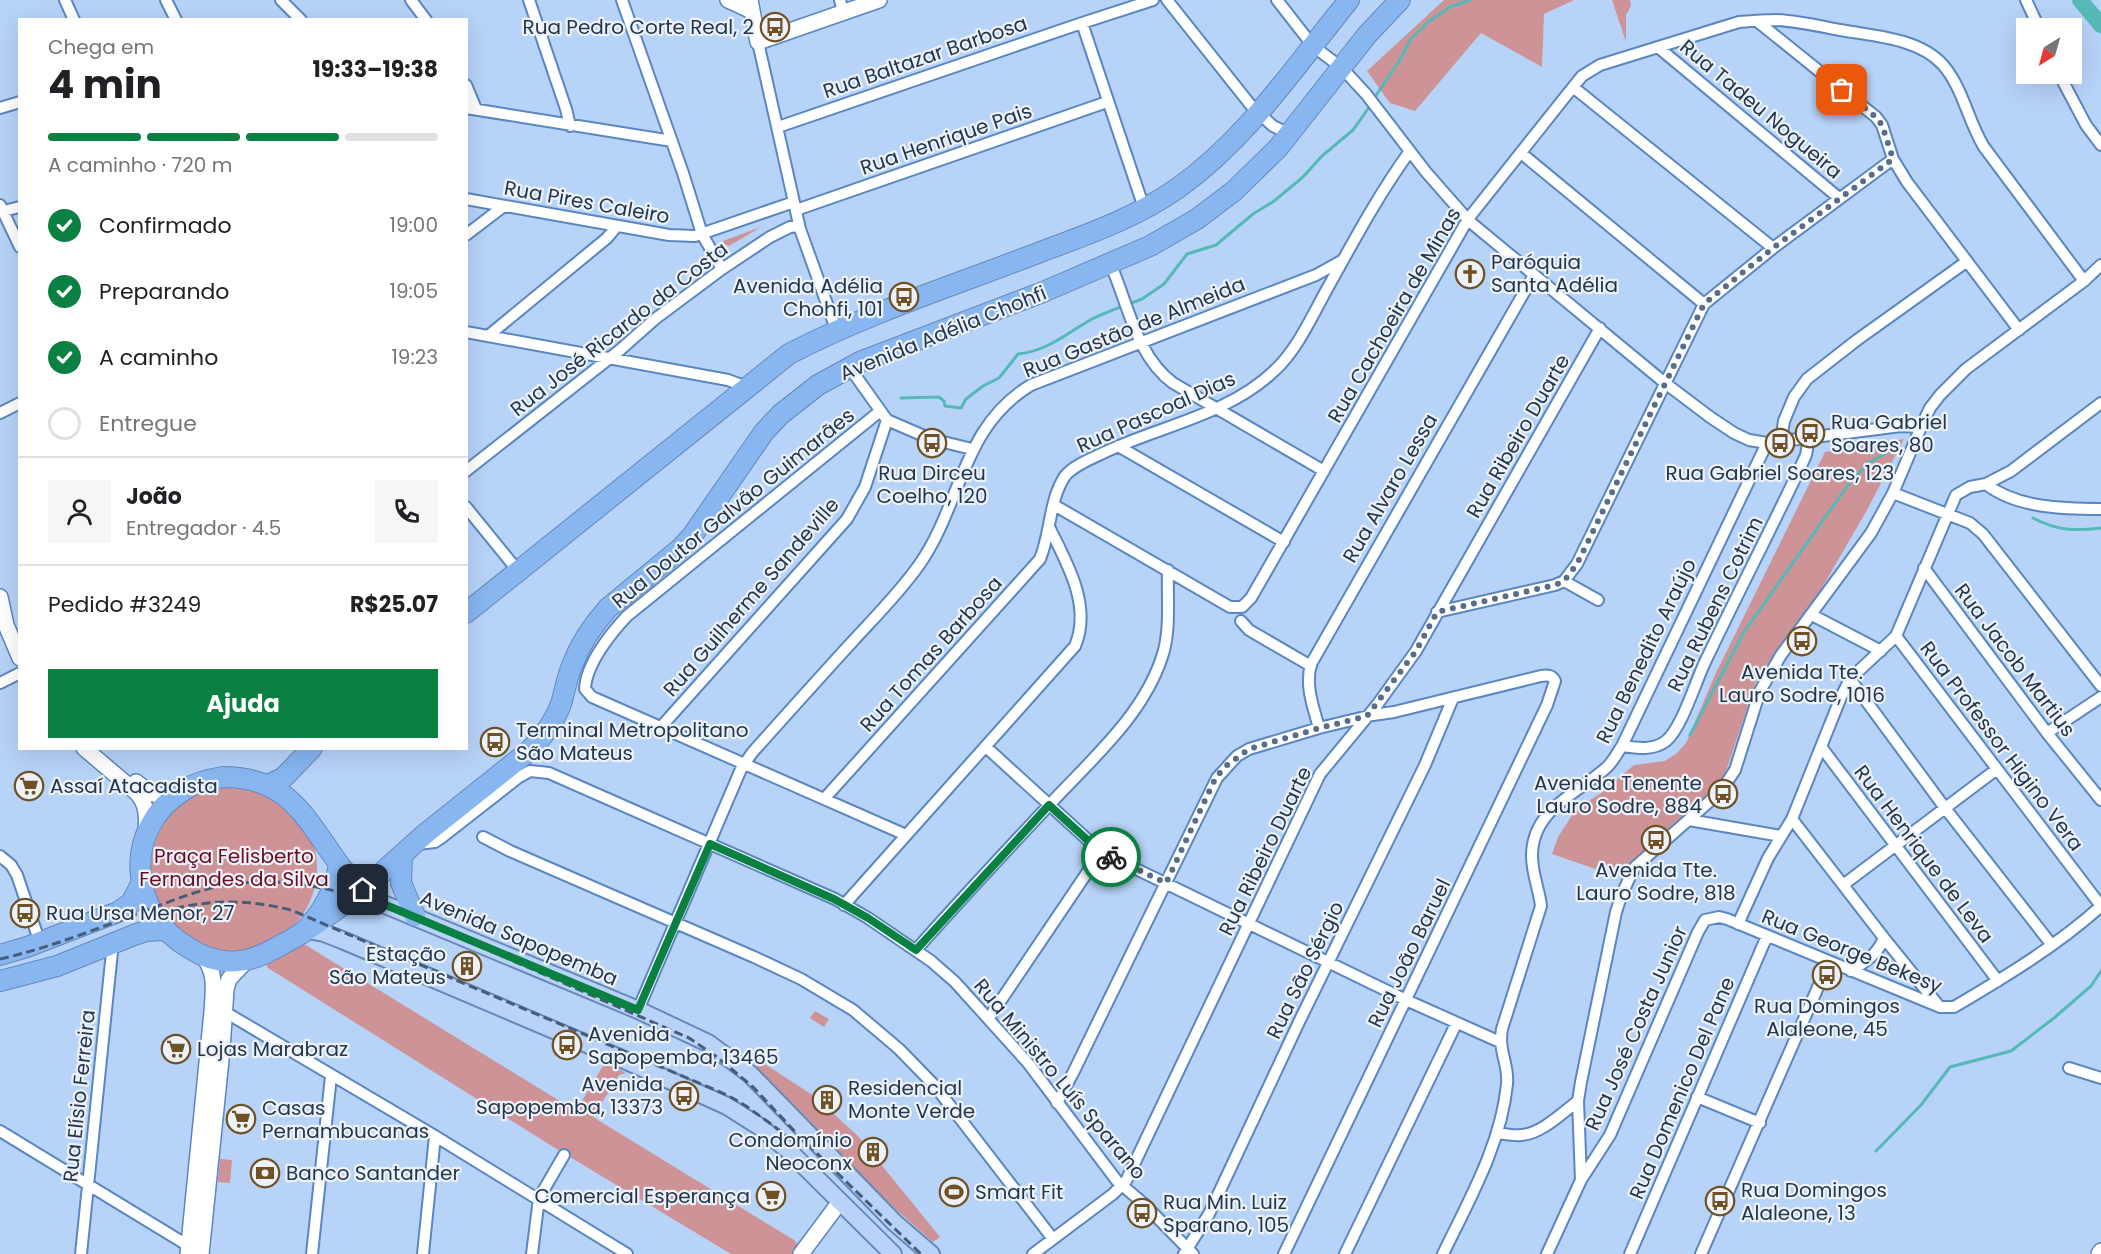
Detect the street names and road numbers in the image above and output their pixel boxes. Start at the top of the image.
street label: Rua Baltazar Barbosa [819,9,1031,105]
street label: Rua Tadeu Nogueira [1674,33,1848,185]
street label: Rua Henrique Pais [856,96,1036,182]
street label: Rua Pires Caleiro [502,174,672,230]
street label: Rua Cachoeira de Minas [1321,202,1467,428]
street label: Rua José Ricardo da Costa [504,235,734,423]
street label: Rua Gastão de Almeida [1019,270,1249,384]
street label: Avenida Adélia Chohfi [835,279,1051,387]
street label: Rua Ribeiro Duarte [1460,349,1576,523]
street label: Rua Pascoal Dias [1072,364,1240,460]
street label: Rua Doutor Galvão Guimarães [606,401,860,615]
street label: Rua Alvaro Lessa [1336,408,1444,568]
street label: Rua Guilherme Sandeville [657,491,845,703]
street label: Rua Rubens Cotrim [1660,512,1770,696]
street label: Rua Benedito Araújo [1589,554,1703,748]
street label: Rua Tomas Barbosa [853,570,1009,738]
street label: Rua Jacob Martius [1948,578,2082,742]
street label: Rua Professor Higino Vera [1914,635,2090,857]
street label: Rua Henrique de Leva [1848,759,2000,949]
street label: Rua Ribeiro Duarte [1212,762,1318,940]
street label: Rua João Baruel [1361,874,1457,1032]
street label: Avenida Sapopemba [416,884,622,992]
street label: Rua São Sérgio [1260,896,1350,1044]
street label: Rua George Bekesy [1758,902,1946,1000]
street label: Rua José Costa Junior [1578,921,1694,1135]
street label: Rua Ministro Luís Sparano [967,973,1153,1185]
street label: Rua Domenico Del Pane [1622,973,1742,1203]
street label: Rua Elísio Ferreira [56,1008,102,1184]

